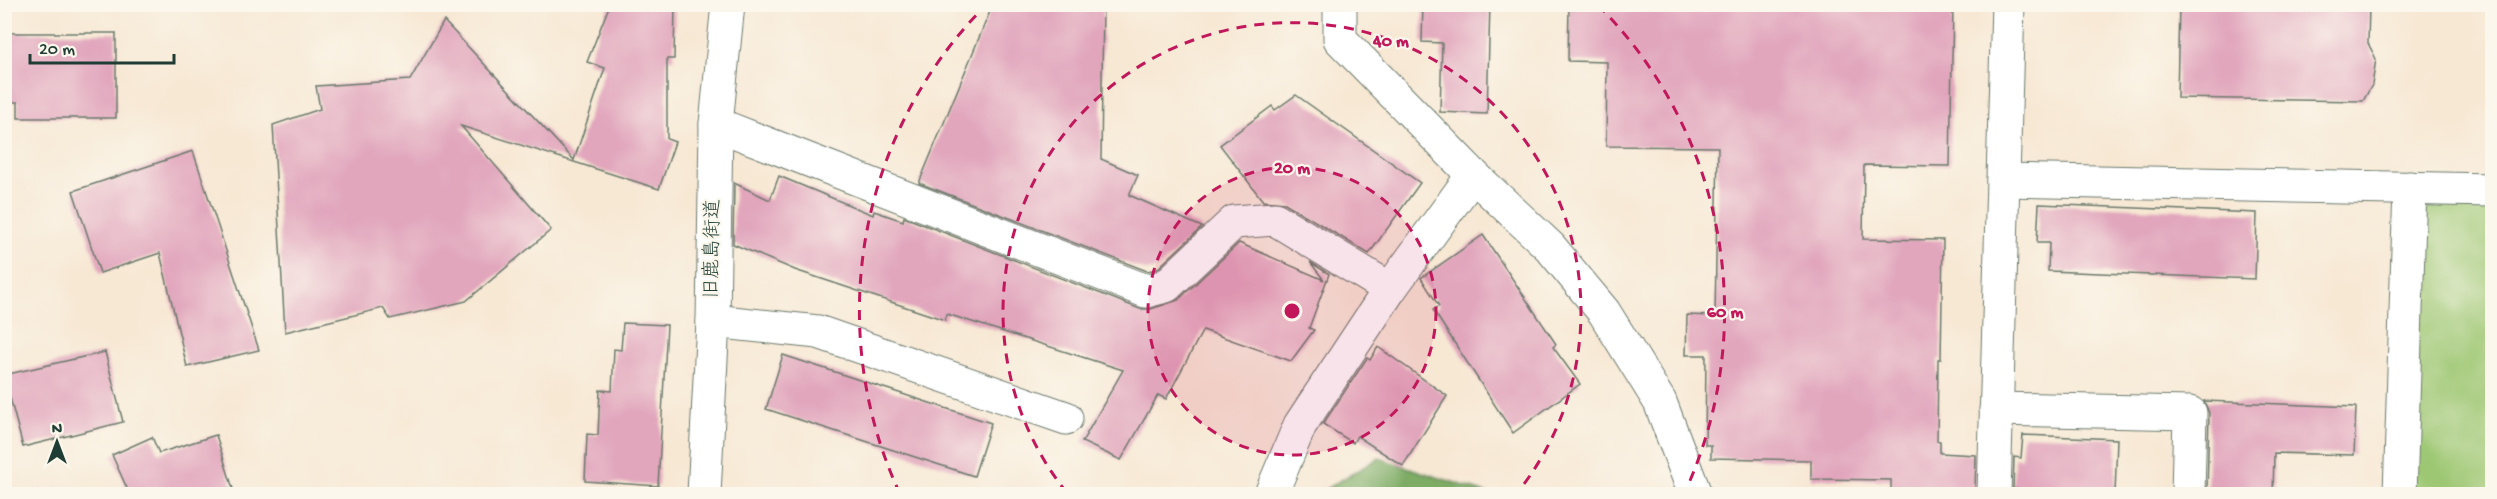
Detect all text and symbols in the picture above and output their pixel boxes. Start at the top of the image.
scale bar [30,27,174,65]
text: 40 m [1372,32,1409,53]
text: 20 m [39,40,75,61]
text: 20 m [1274,159,1310,180]
street label: 旧鹿島街道 [700,199,726,299]
centre of rings [1282,301,1302,321]
text: 60 m [1707,303,1743,324]
north arrow [27,412,87,472]
text: N [52,421,63,440]

